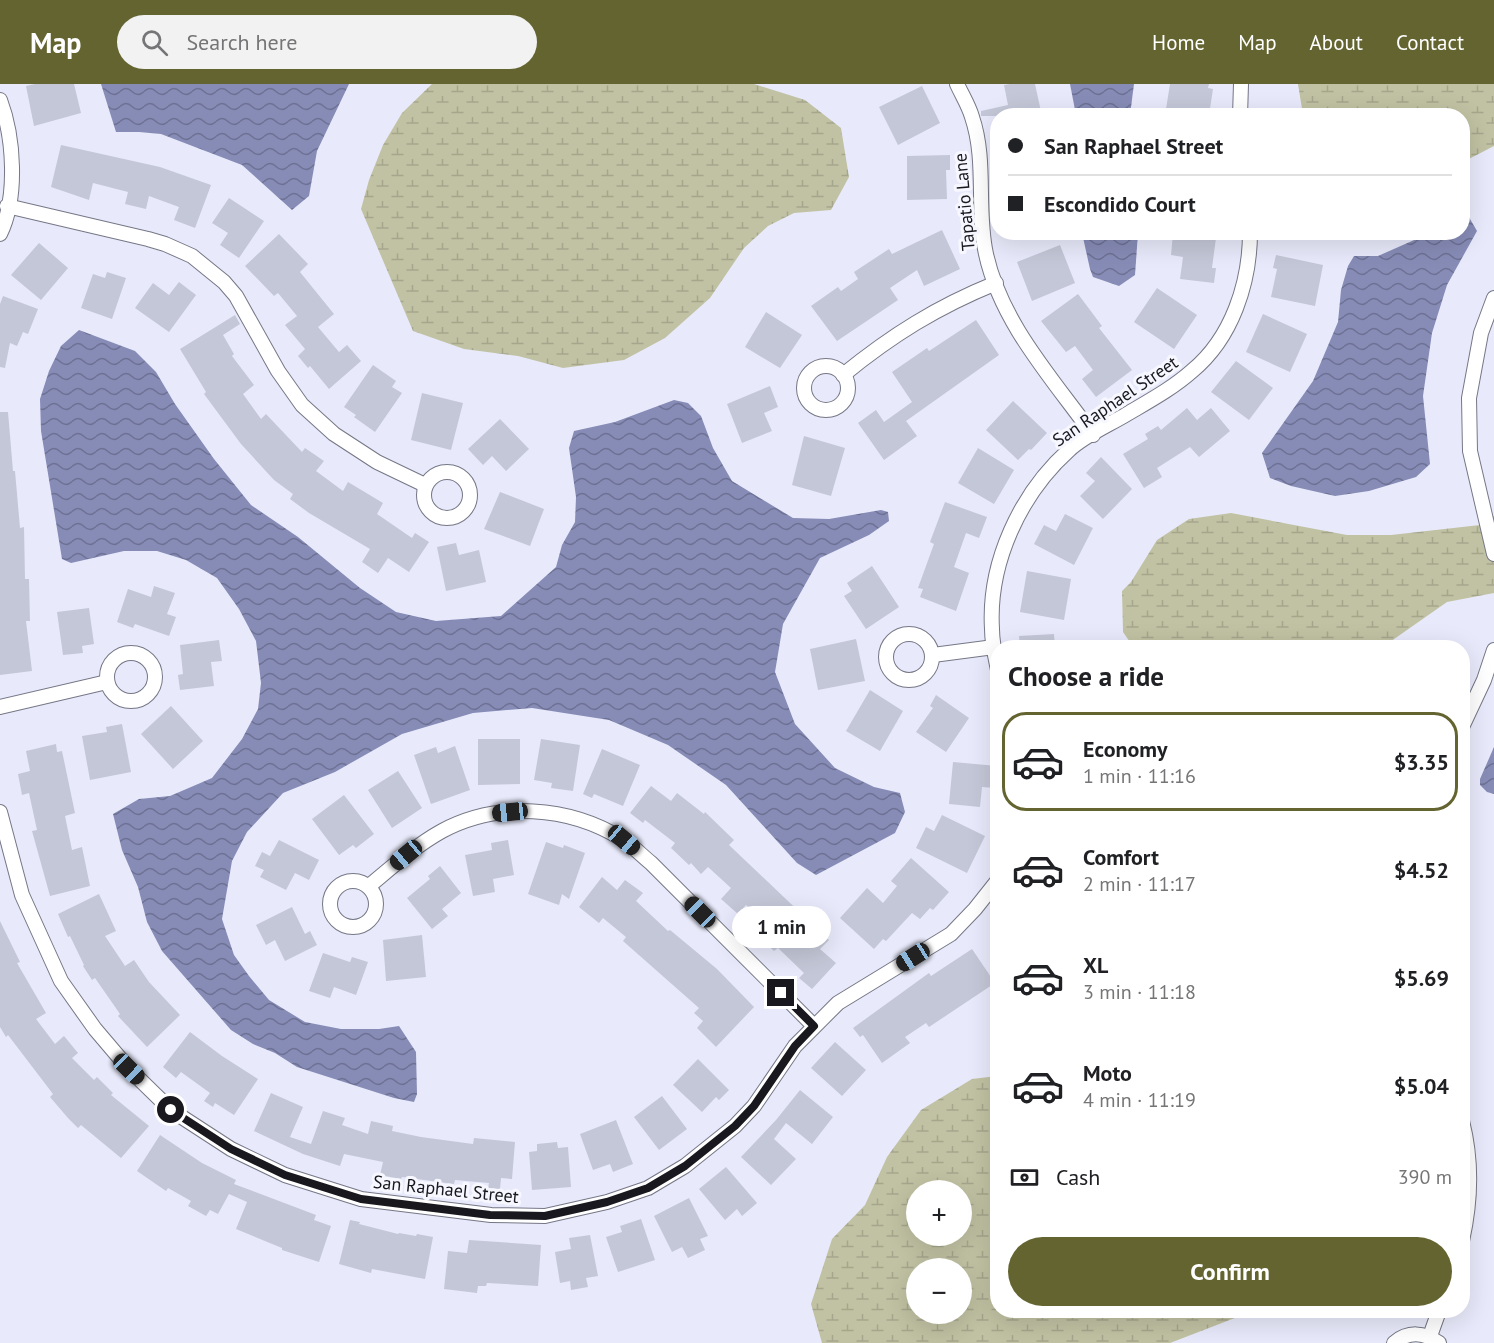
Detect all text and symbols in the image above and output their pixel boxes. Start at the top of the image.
search box [117,15,537,69]
text: Map [30,24,81,61]
icon: search [138,26,171,59]
text: Search here [186,28,297,56]
text: Home [1152,29,1205,56]
text: Map [1238,29,1277,56]
text: About [1310,29,1363,56]
text: Contact [1396,29,1464,56]
text: San Raphael Street [1044,132,1223,160]
street label: Tapatio Lane [948,152,980,252]
text: Escondido Court [1044,190,1196,218]
street label: San Raphael Street [1048,351,1182,451]
text: Choose a ride [1008,659,1164,693]
icon: car [1011,735,1065,789]
text: Economy [1083,735,1167,763]
text: $3.35 [1394,748,1449,776]
text: 1 min · 11:16 [1083,763,1196,789]
car [491,801,529,823]
car [604,822,644,858]
car [386,837,426,873]
icon: car [1011,843,1065,897]
text: Comfort [1083,843,1159,871]
text: $4.52 [1394,856,1449,884]
text: 2 min · 11:17 [1083,871,1196,897]
car [681,893,719,931]
callout: 1 min [732,906,830,948]
text: 1 min [757,914,806,940]
car [893,940,933,974]
icon: car [1011,951,1065,1005]
text: XL [1083,951,1108,979]
text: $5.69 [1394,964,1449,992]
route end [767,979,794,1006]
text: 3 min · 11:18 [1083,979,1196,1005]
car [110,1050,148,1088]
icon: car [1011,1059,1065,1113]
text: Moto [1083,1059,1132,1087]
text: $5.04 [1394,1072,1449,1100]
text: 4 min · 11:19 [1083,1087,1196,1113]
route start [157,1096,184,1123]
icon: cash [1008,1161,1041,1194]
text: Cash [1056,1163,1100,1191]
text: 390 m [1398,1164,1452,1190]
street label: San Raphael Street [372,1170,520,1208]
map controls [906,1180,972,1324]
button: + [906,1180,972,1246]
button: Confirm [1008,1237,1452,1306]
button: − [906,1258,972,1324]

